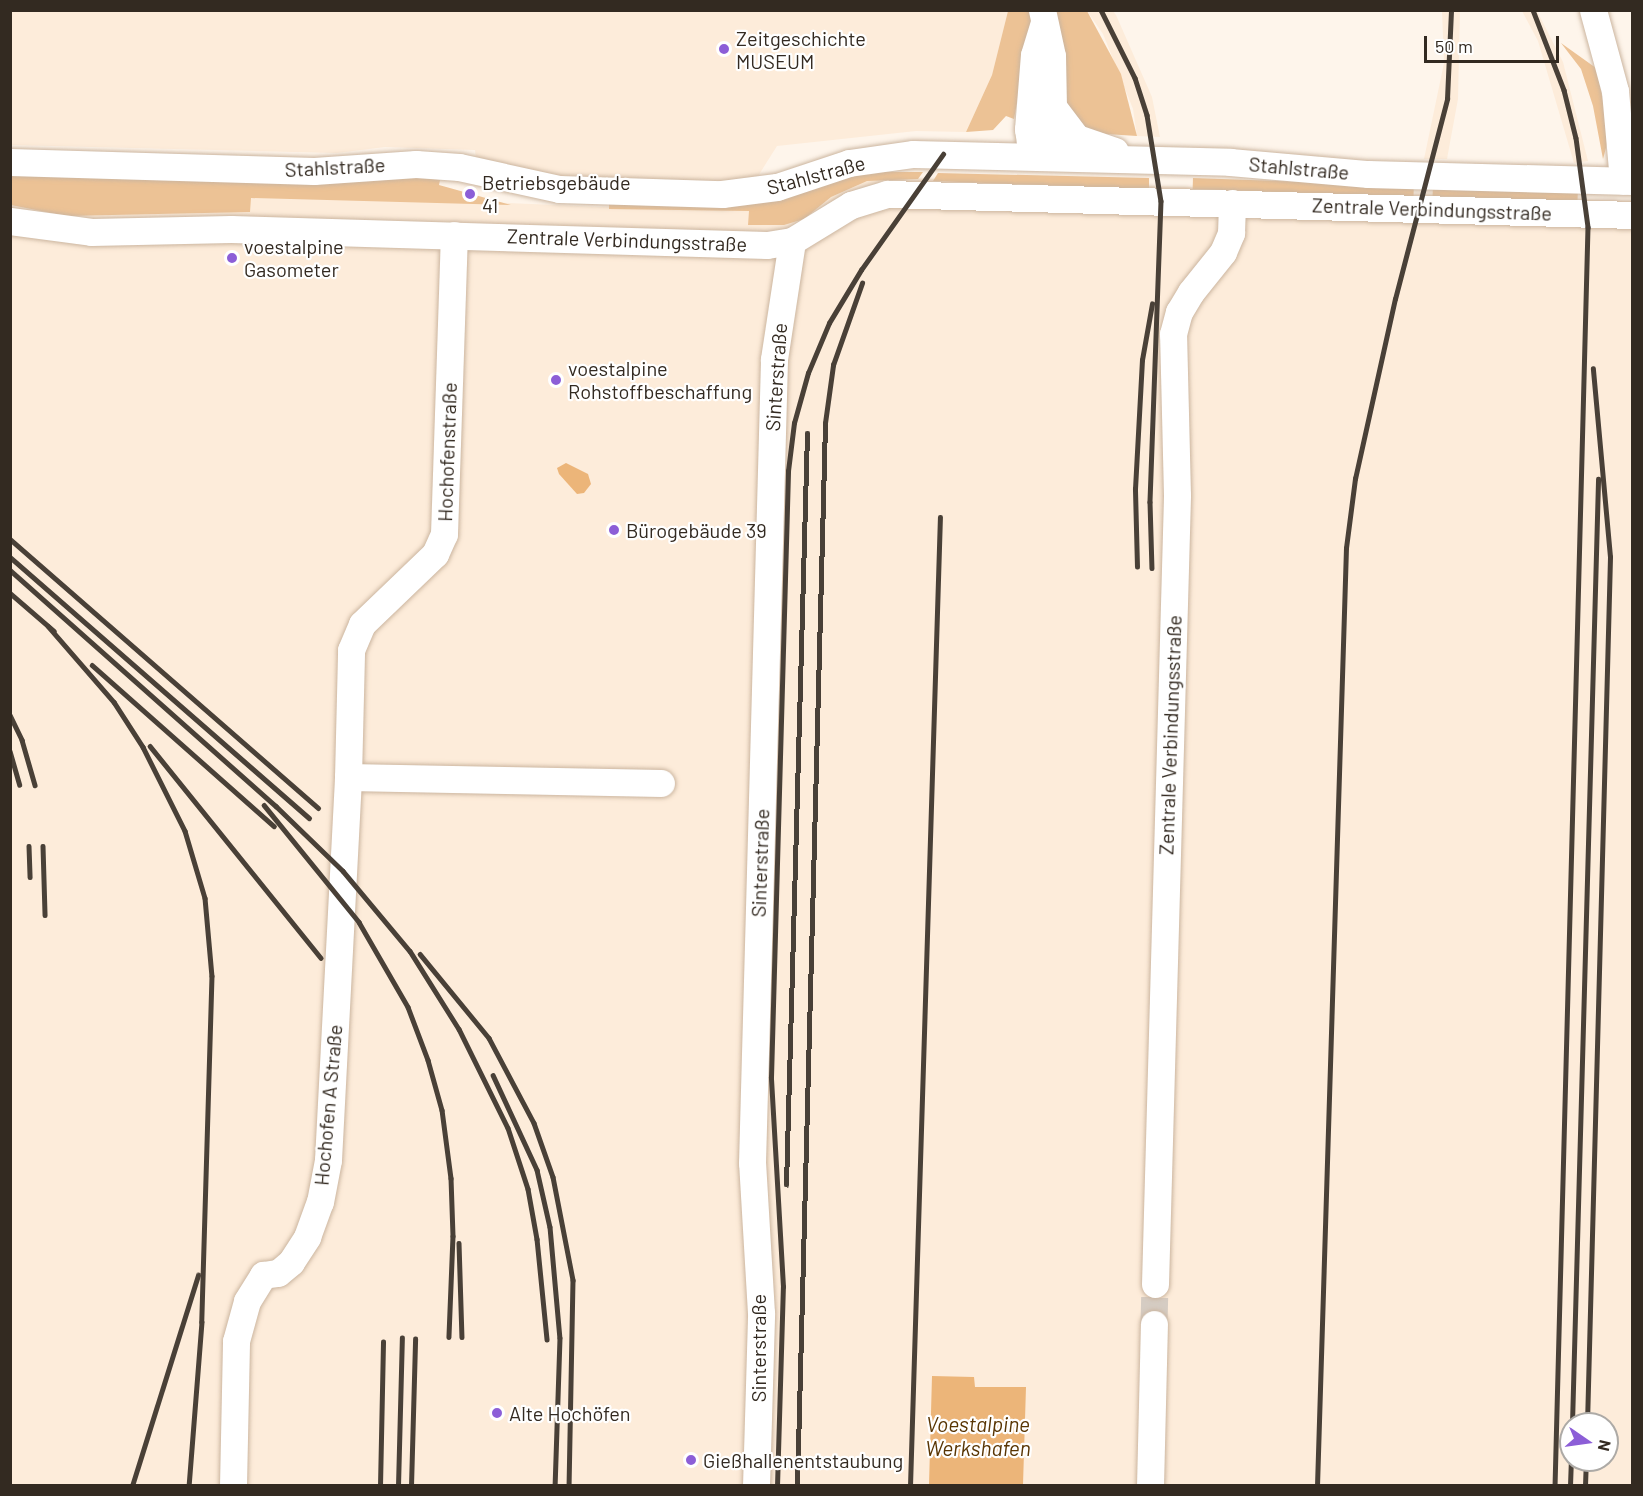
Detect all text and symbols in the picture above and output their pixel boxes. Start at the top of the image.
scale bar [1427,24,1562,62]
place label: Zeitgeschichte MUSEUM [736,26,866,73]
text: 50 m [1435,35,1473,57]
marker: Zeitgeschichte MUSEUM [717,42,731,56]
street label: Stahlstraße [764,150,868,200]
street label: Stahlstraße [284,152,386,182]
street label: Stahlstraße [1248,152,1350,184]
place label: Betriebsgebäude 41 [482,170,631,217]
marker: Betriebsgebäude 41 [463,187,477,201]
street label: Zentrale Verbindungsstraße [1312,193,1552,225]
street label: Zentrale Verbindungsstraße [507,224,747,256]
place label: voestalpine Gasometer [244,234,344,281]
marker: voestalpine Gasometer [225,251,239,265]
street label: Sinterstraße [760,322,792,432]
place label: voestalpine Rohstoffbeschaffung [568,356,752,403]
marker: voestalpine Rohstoffbeschaffung [549,373,563,387]
street label: Hochofenstraße [433,382,461,522]
place label: Bürogebäude 39 [626,518,767,542]
marker: Bürogebäude 39 [607,523,621,537]
street label: Zentrale Verbindungsstraße [1154,615,1186,855]
street label: Sinterstraße [746,808,774,918]
street label: Hochofen A Straße [309,1023,347,1187]
street label: Sinterstraße [746,1294,770,1402]
place label: Alte Hochöfen [509,1401,631,1425]
marker: Alte Hochöfen [490,1406,504,1420]
water label: Voestalpine Werkshafen [925,1411,1031,1461]
north arrow [1559,1412,1619,1472]
text: N [1595,1438,1616,1453]
place label: Gießhallenentstaubung [703,1448,903,1472]
marker: Gießhallenentstaubung [684,1453,698,1467]

